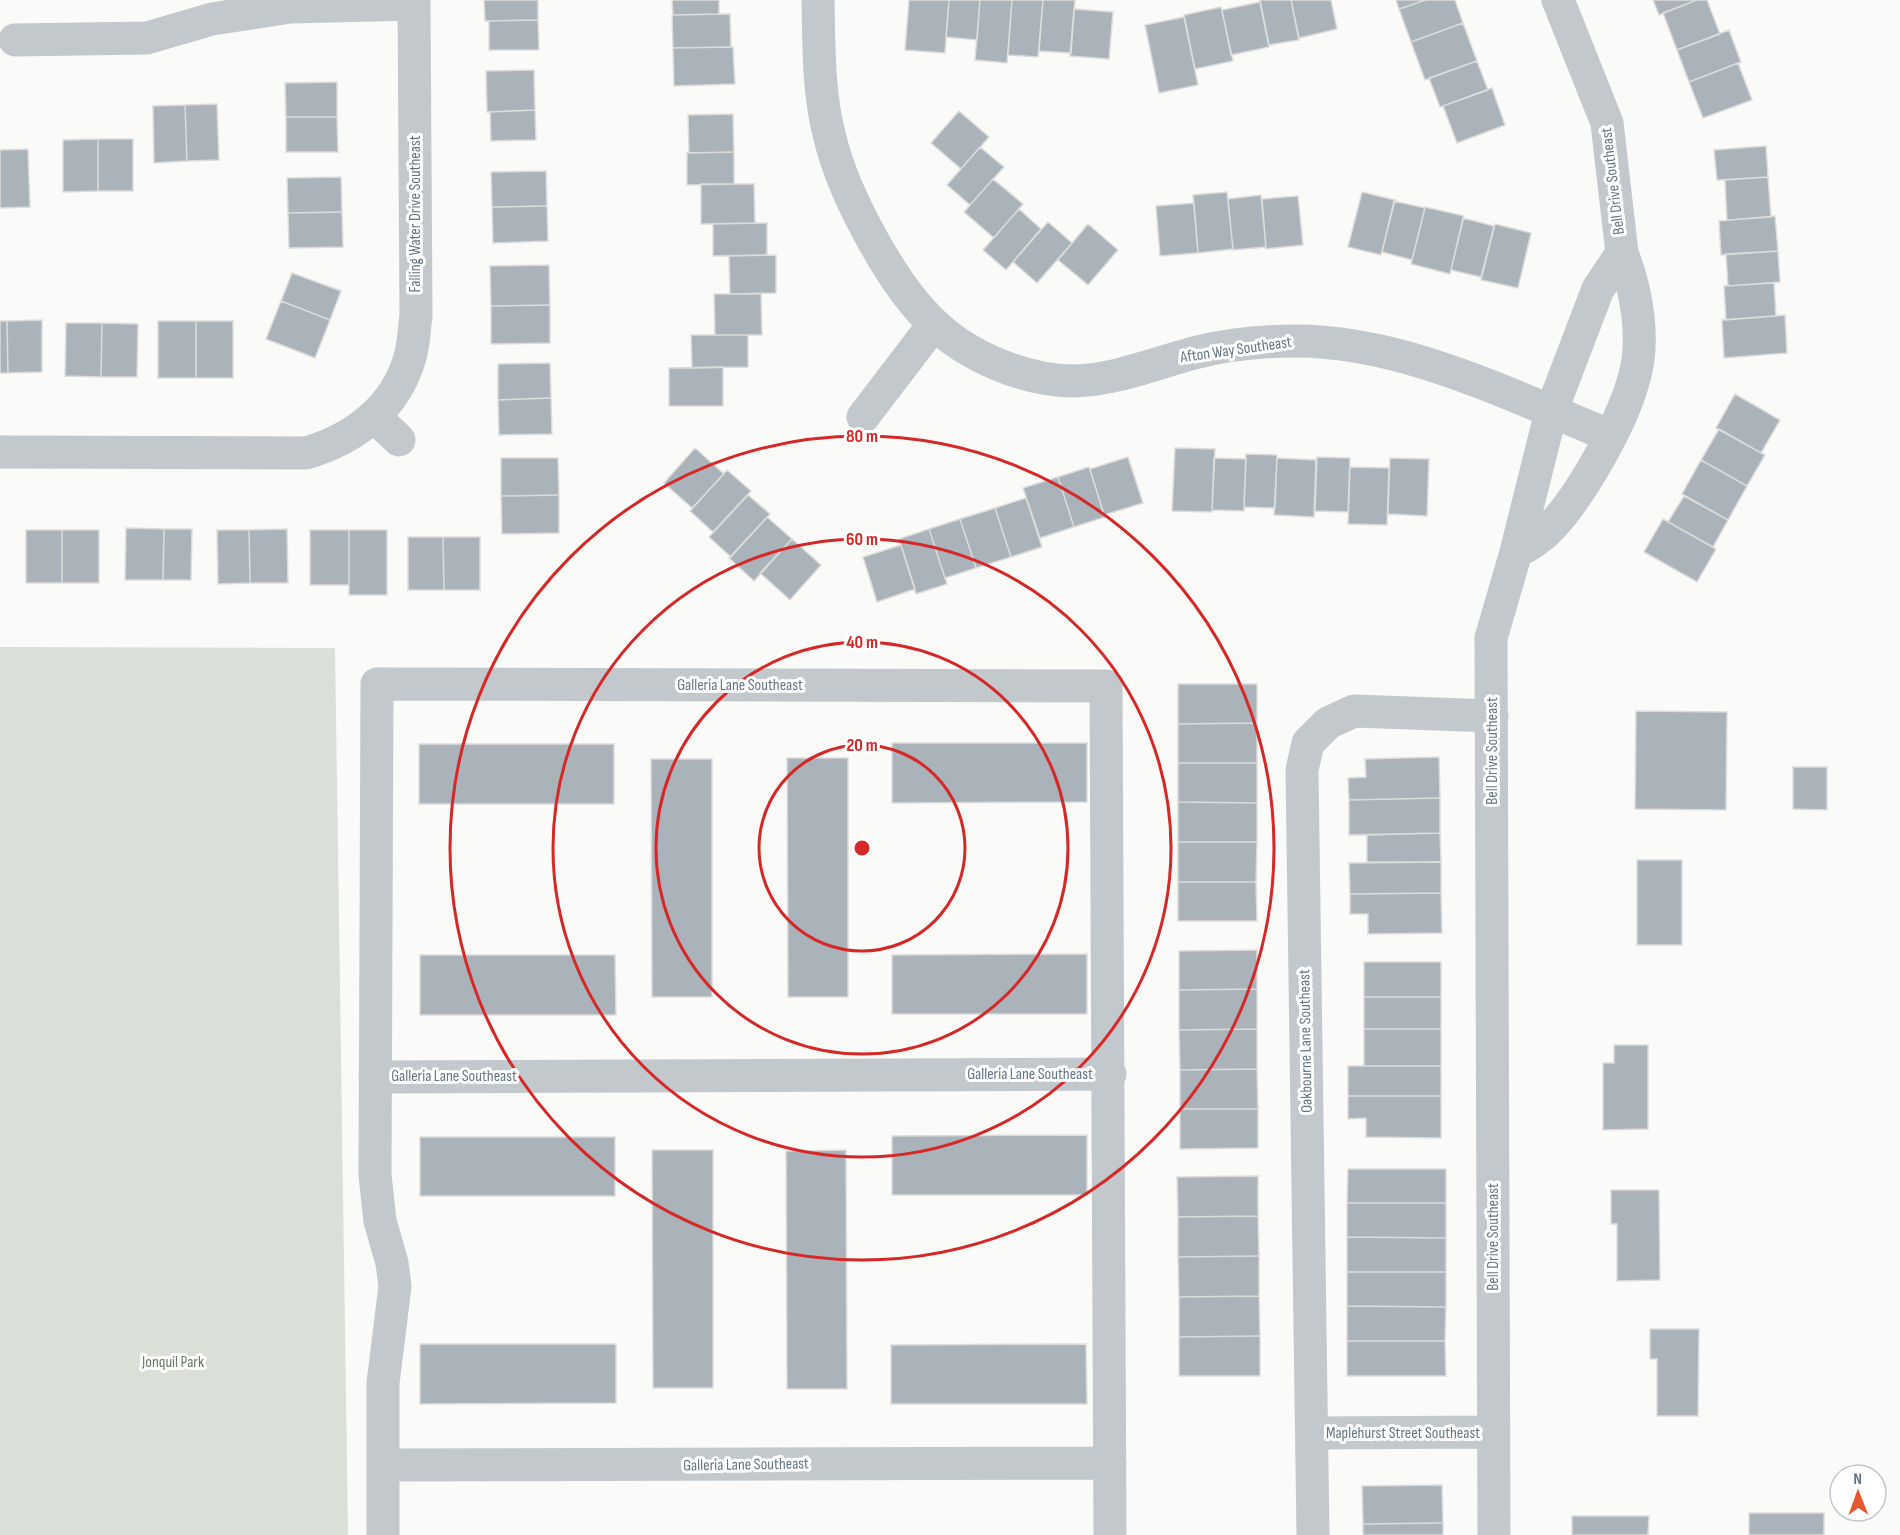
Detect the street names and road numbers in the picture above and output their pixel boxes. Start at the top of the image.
street label: Bell Drive Southeast [1597,126,1629,236]
street label: Falling Water Drive Southeast [406,135,425,293]
street label: Afton Way Southeast [1178,333,1293,367]
street label: Galleria Lane Southeast [677,676,803,695]
street label: Bell Drive Southeast [1483,697,1502,805]
street label: Oakbourne Lane Southeast [1295,969,1317,1113]
street label: Galleria Lane Southeast [967,1065,1093,1084]
street label: Galleria Lane Southeast [391,1067,517,1086]
street label: Bell Drive Southeast [1484,1183,1503,1291]
street label: Maplehurst Street Southeast [1326,1424,1480,1443]
street label: Galleria Lane Southeast [683,1454,809,1476]

